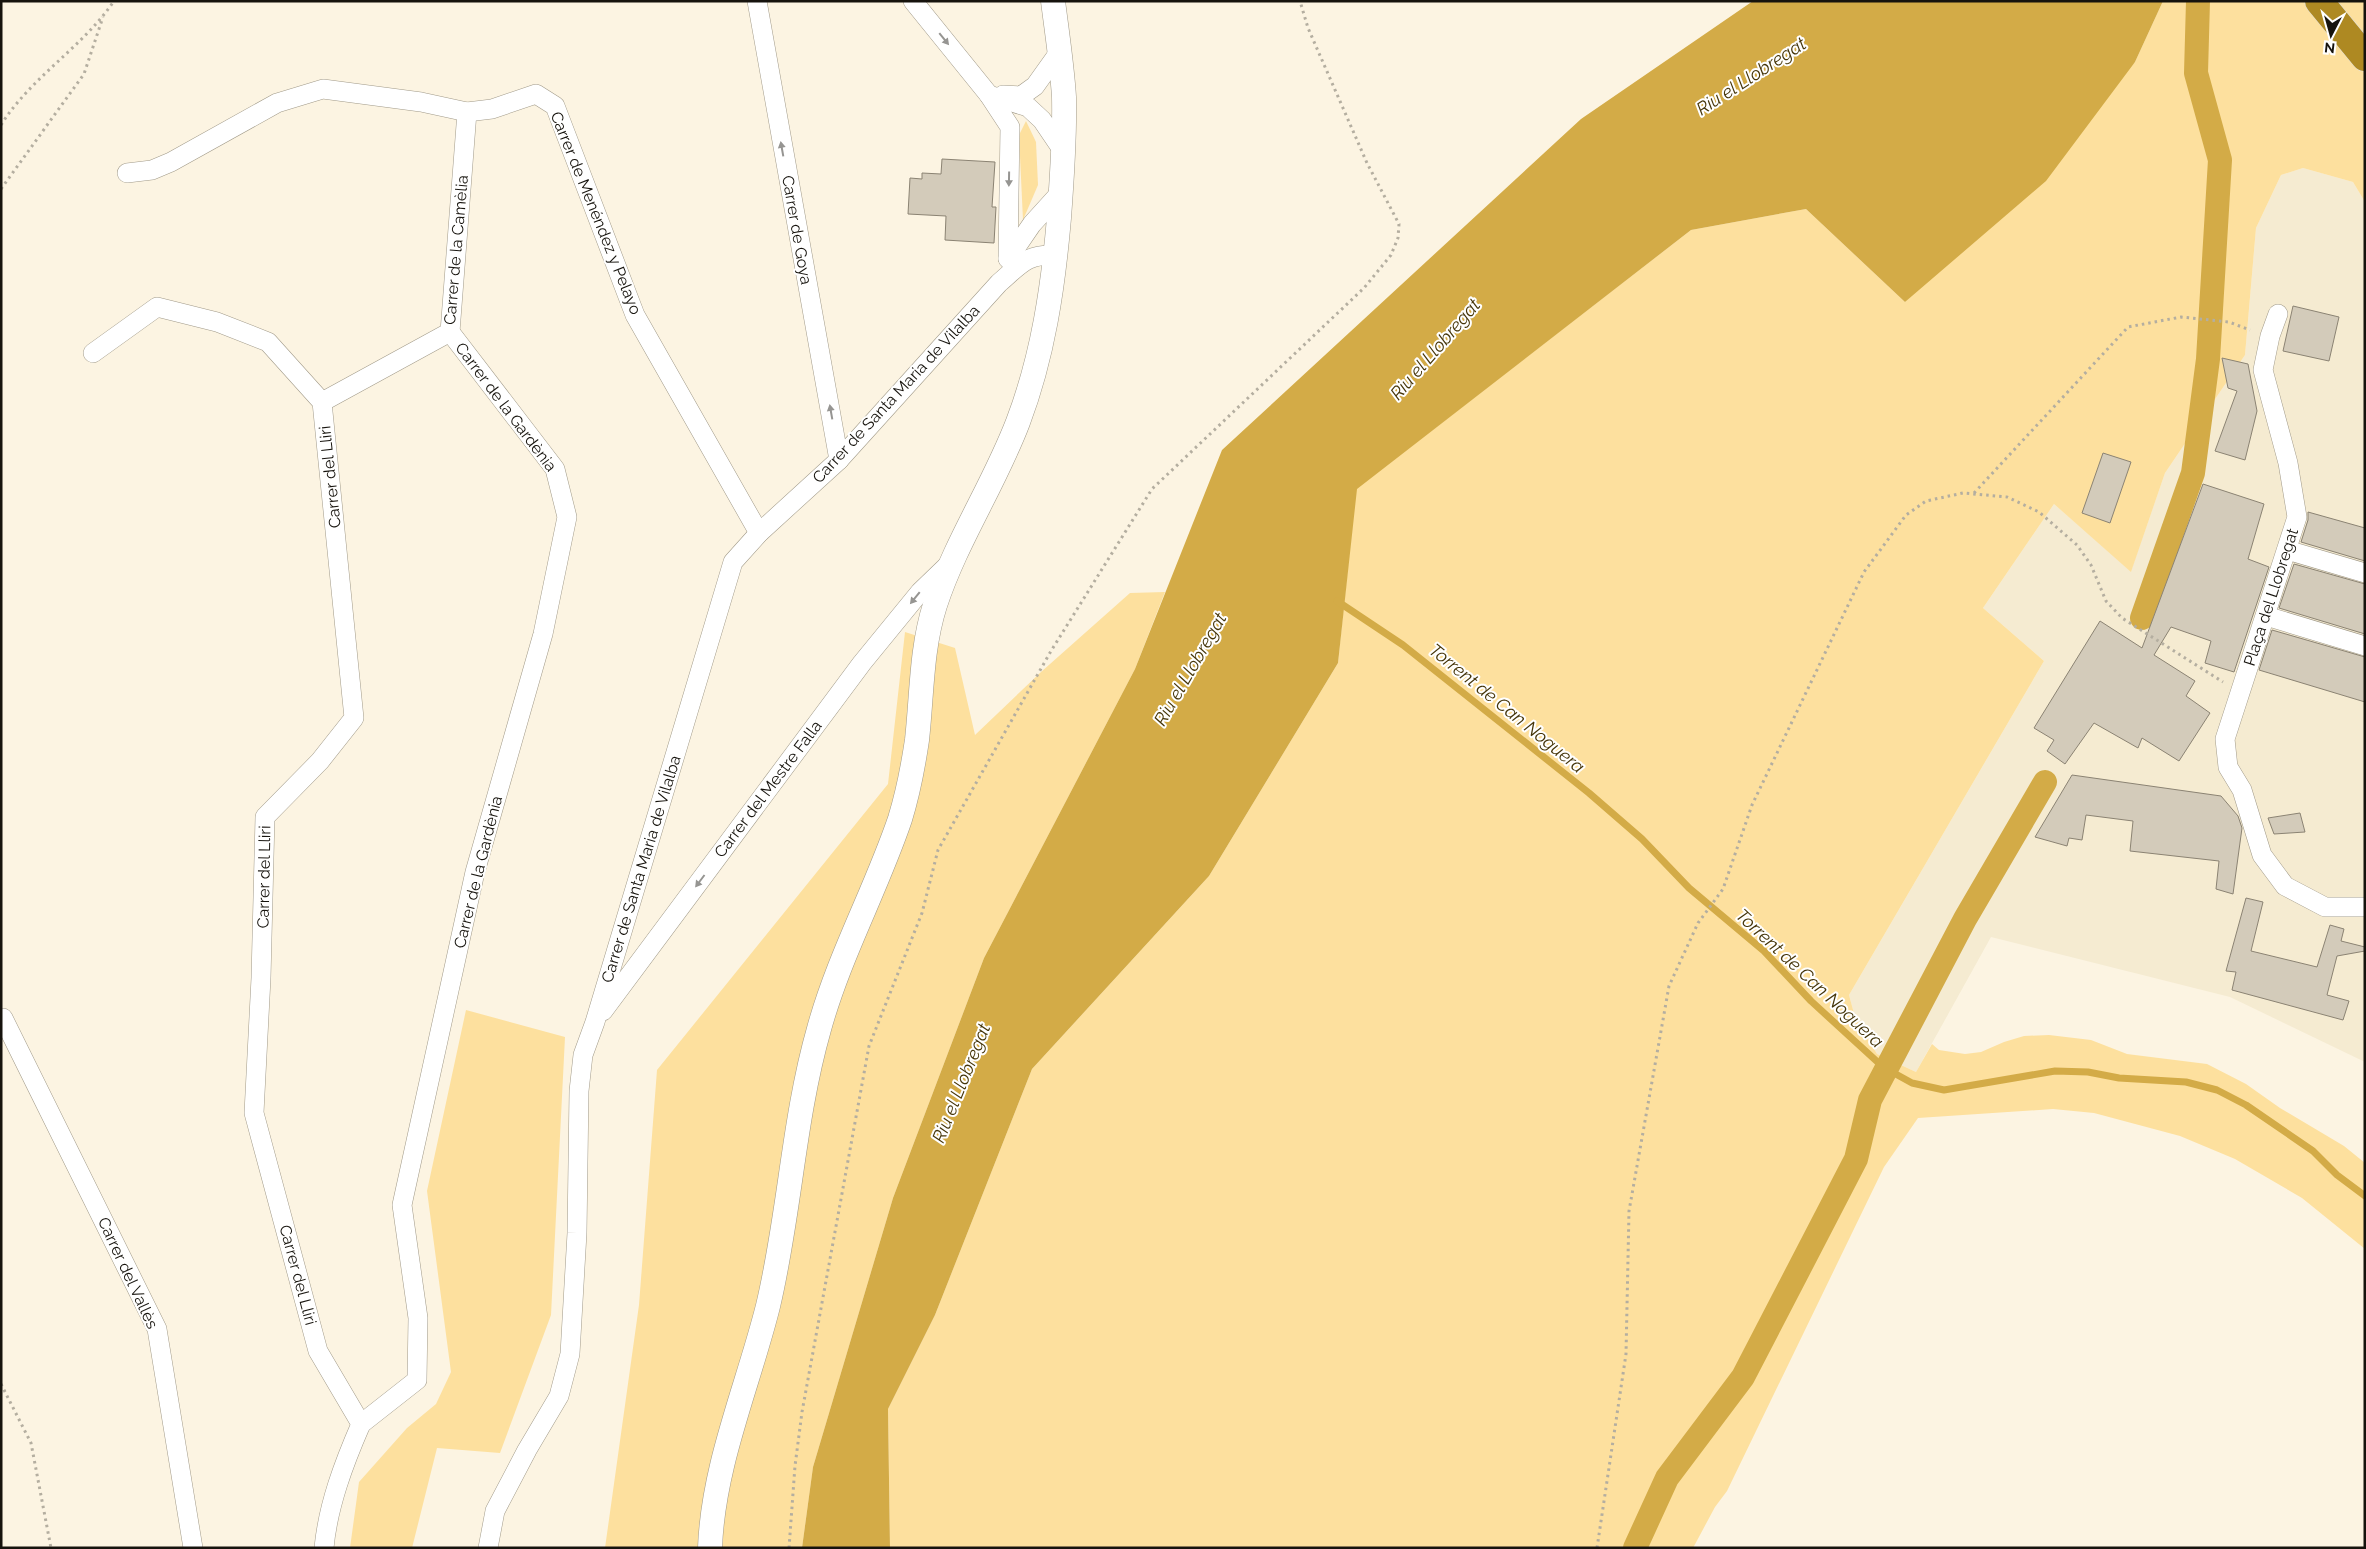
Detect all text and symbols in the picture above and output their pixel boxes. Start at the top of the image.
north arrow [2306,10,2356,60]
one-way arrow [938,32,949,45]
water label: Riu el Llobregat [1692,33,1810,119]
text: N [2323,39,2336,56]
street label: Carrer de Menéndez y Pelayo [547,109,645,317]
one-way arrow [778,141,786,157]
one-way arrow [1005,171,1013,187]
street label: Carrer de la Camèlia [440,174,472,326]
street label: Carrer de Goya [778,174,816,286]
water label: Riu el Llobregat [1386,294,1485,404]
street label: Carrer de Santa Maria de Vilalba [808,301,984,487]
street label: Carrer de la Gardènia [451,339,561,475]
one-way arrow [826,404,834,420]
street label: Carrer del Lliri [315,425,345,529]
street label: Plaça del Llobregat [2240,525,2302,668]
one-way arrow [909,592,920,605]
water label: Riu el Llobregat [1149,609,1231,729]
water label: Torrent de Can Noguera [1425,639,1589,777]
street label: Carrer del Mestre Falla [710,717,826,861]
street label: Carrer de Santa Maria de Vilalba [597,753,685,985]
street label: Carrer de la Gardènia [450,794,506,950]
street label: Carrer del Lliri [254,825,274,929]
one-way arrow [694,874,705,887]
water label: Torrent de Can Noguera [1732,904,1888,1052]
water label: Riu el Llobregat [928,1020,995,1146]
street label: Carrer del Vallès [94,1214,162,1332]
street label: Carrer del Lliri [276,1223,320,1327]

